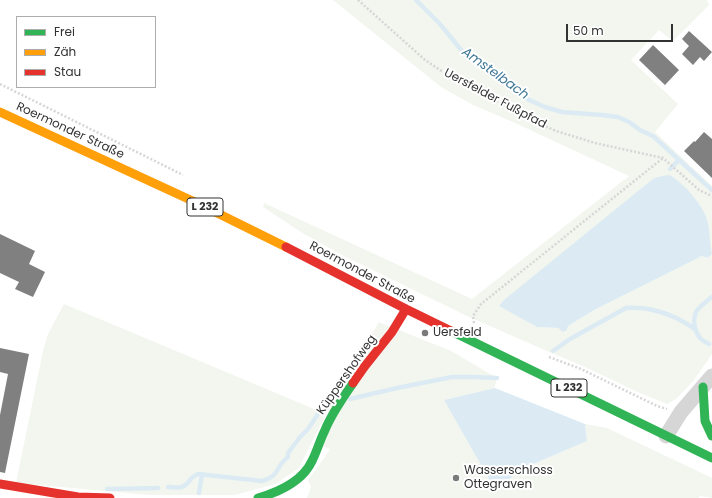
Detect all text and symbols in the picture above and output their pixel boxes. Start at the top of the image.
legend [16,16,156,88]
scale bar [568,16,675,42]
text: 50 m [573,22,604,39]
text: Frei [54,23,75,40]
text: Zäh [54,43,76,60]
water label: Amstelbach [459,45,531,103]
text: Stau [54,63,81,80]
street label: Uersfelder Fußpfad [441,66,549,132]
street label: Roermonder Straße [14,100,126,162]
road number: L 232 [187,198,223,216]
street label: Roermonder Straße [307,239,417,307]
place label: Uersfeld [433,326,482,340]
marker: Uersfeld [420,328,430,338]
street label: Küppershofweg [314,332,380,418]
road number: L 232 [551,379,587,397]
place label: Wasserschloss Ottegraven [464,464,553,492]
marker: Wasserschloss Ottegraven [451,473,461,483]

